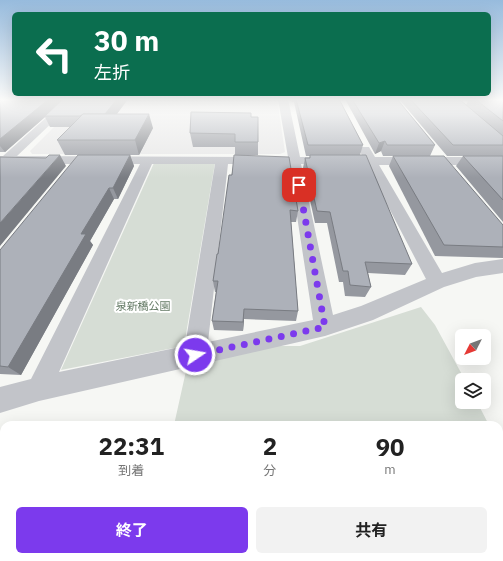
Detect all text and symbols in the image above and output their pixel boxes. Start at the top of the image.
text: 30 m [94,22,159,59]
icon: left [28,28,80,80]
text: 左折 [94,61,130,84]
pin [282,168,316,202]
icon: arrive [288,174,310,196]
park label: 泉新橋公園 [116,299,171,313]
north arrow [455,329,491,365]
map controls [455,329,491,409]
position arrow [174,334,216,376]
button: layers [455,373,491,409]
text: 22:31 [99,430,164,462]
text: 2 [263,430,277,462]
text: 90 [376,431,404,463]
text: m [384,461,396,478]
text: 到着 [118,462,144,479]
text: 分 [263,462,276,479]
button: 終了 [16,507,248,553]
button: 共有 [256,507,487,553]

